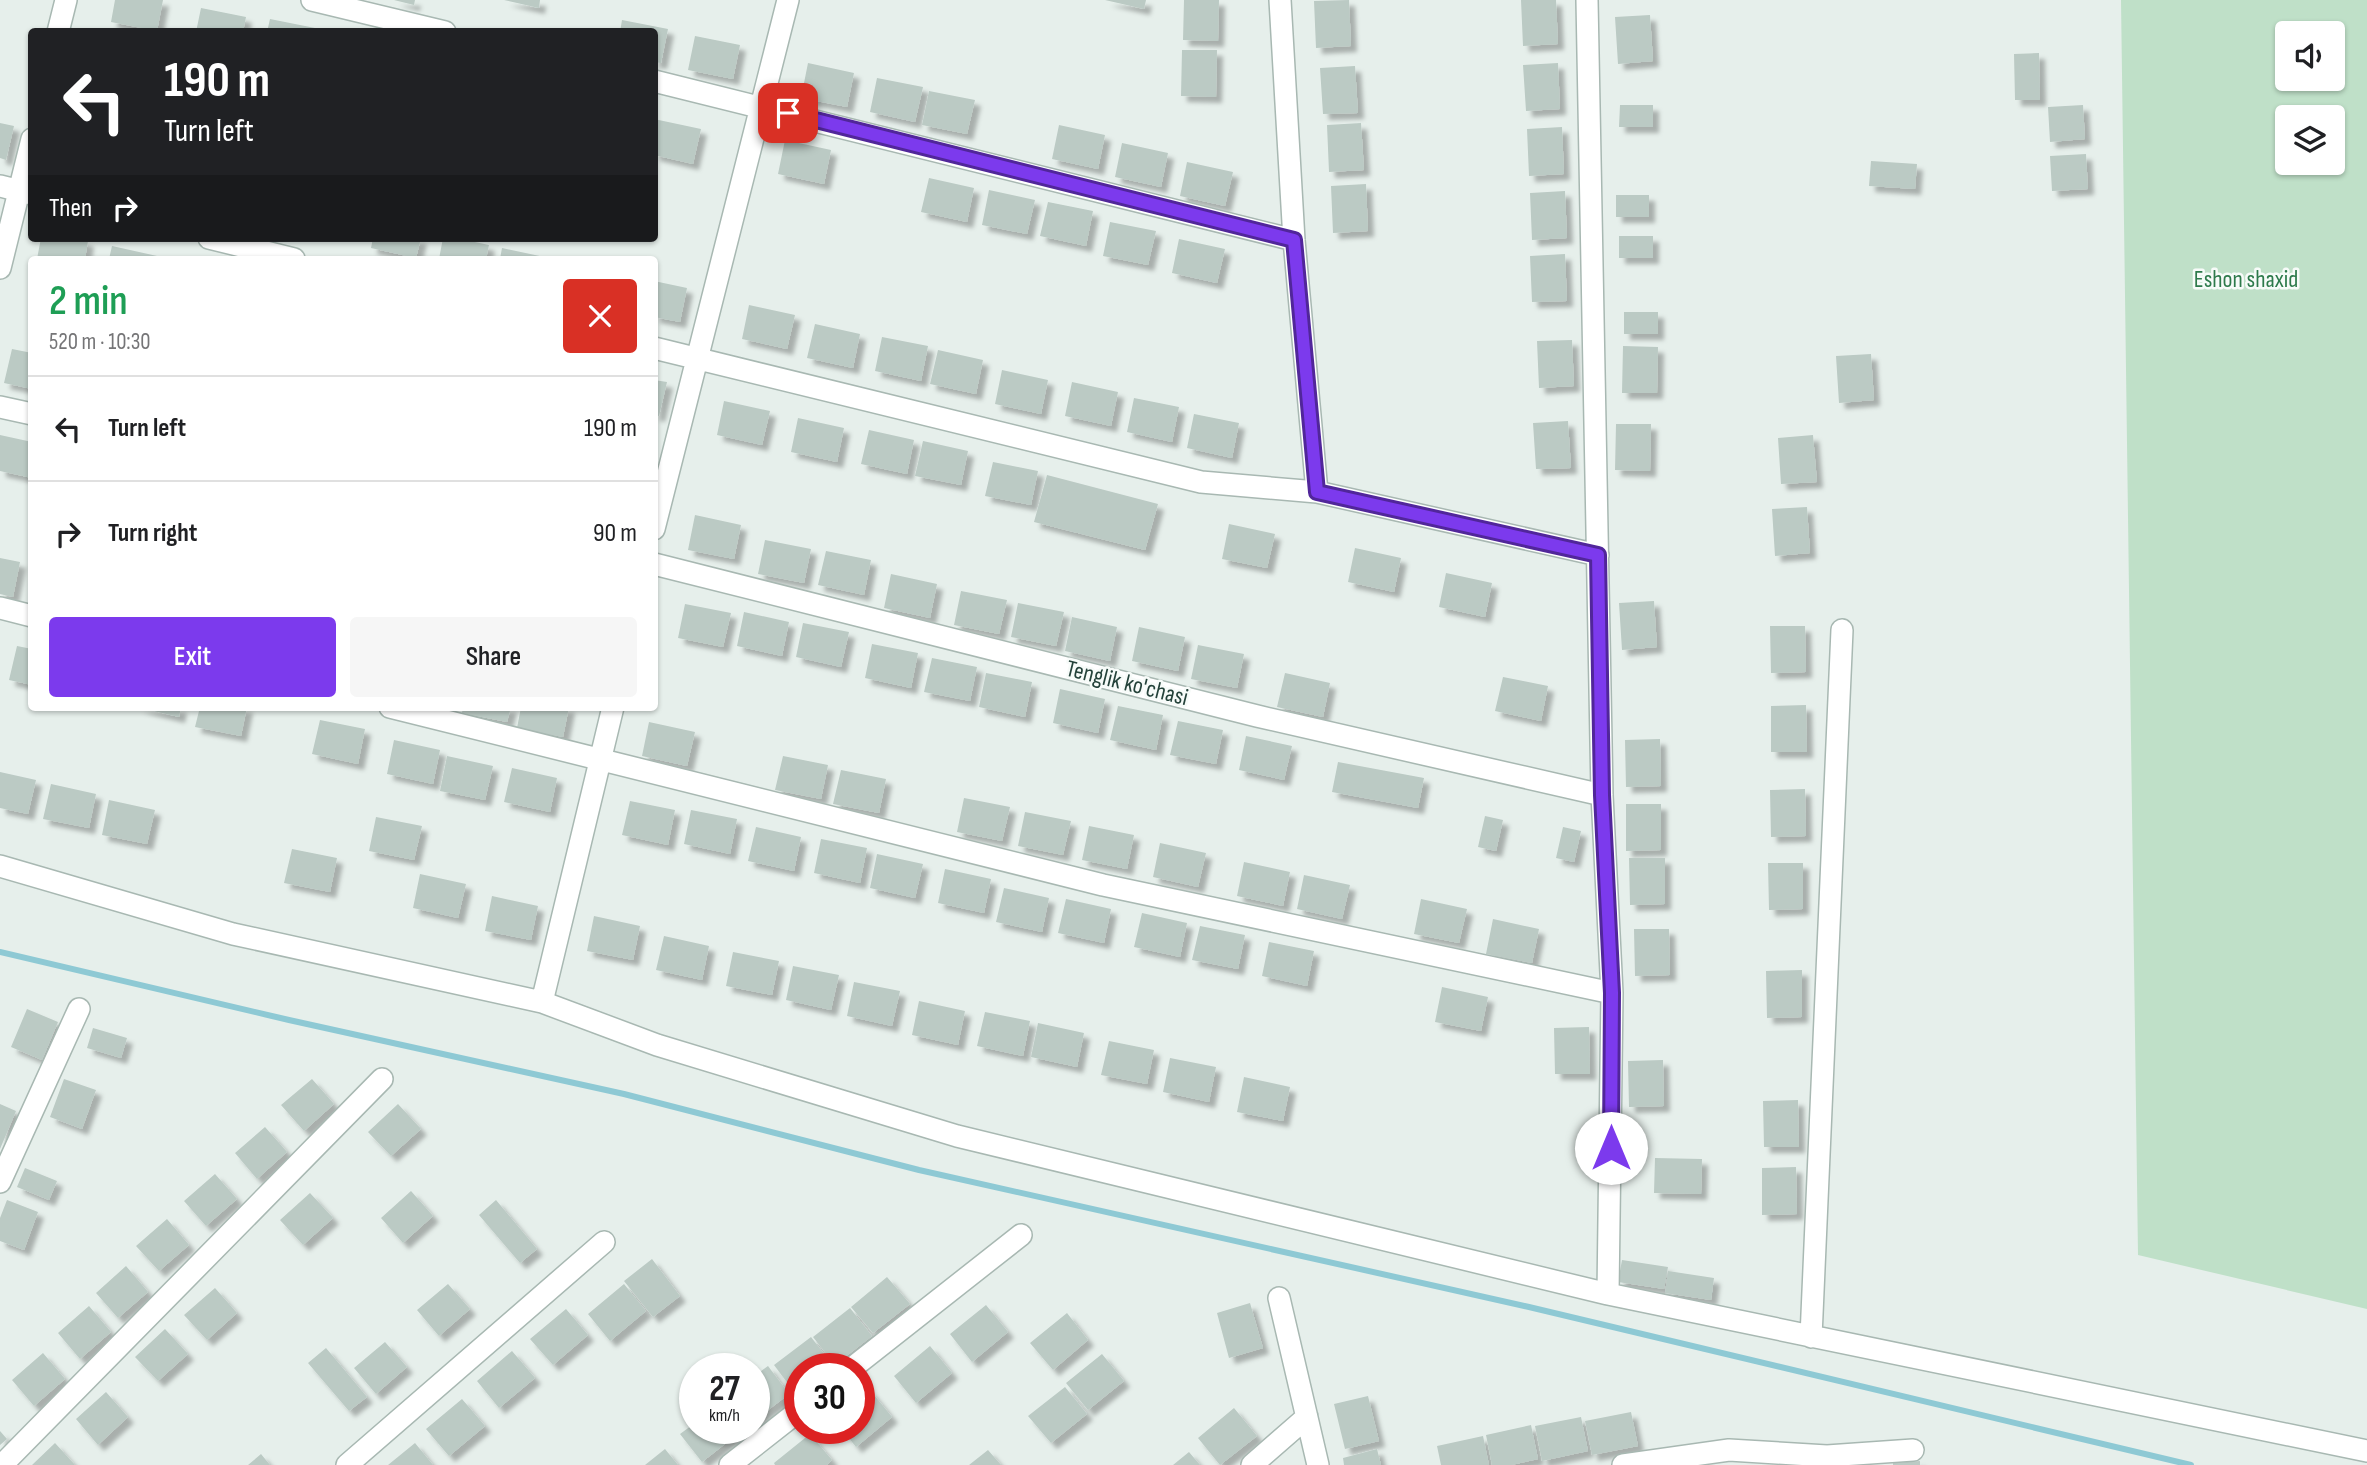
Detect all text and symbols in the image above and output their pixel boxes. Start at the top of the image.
map controls [2275,21,2345,175]
button: sound [2275,21,2345,91]
text: 190 m [164,52,270,111]
icon: left [49,56,140,147]
pin [758,83,818,143]
icon: arrive [769,94,807,132]
button: layers [2275,105,2345,175]
text: Turn left [164,112,254,151]
icon: right [106,189,144,227]
text: Then [49,193,92,224]
park label: Eshon shaxid [2194,265,2298,294]
text: 2 min [49,276,128,327]
button: close [563,279,637,353]
text: 520 m · 10:30 [49,328,151,356]
icon: left [49,410,87,448]
text: Turn left [108,413,186,444]
text: 190 m [584,413,637,444]
icon: right [49,515,87,553]
text: Turn right [108,518,197,549]
text: 90 m [593,518,637,549]
button: Exit [49,617,336,697]
button: Share [350,617,637,697]
street label: Tenglik ko'chasi [1063,654,1191,712]
position arrow [1574,1111,1648,1185]
speed limit sign: 30 [784,1353,875,1444]
text: 27 [709,1368,740,1411]
text: km/h [709,1405,740,1426]

